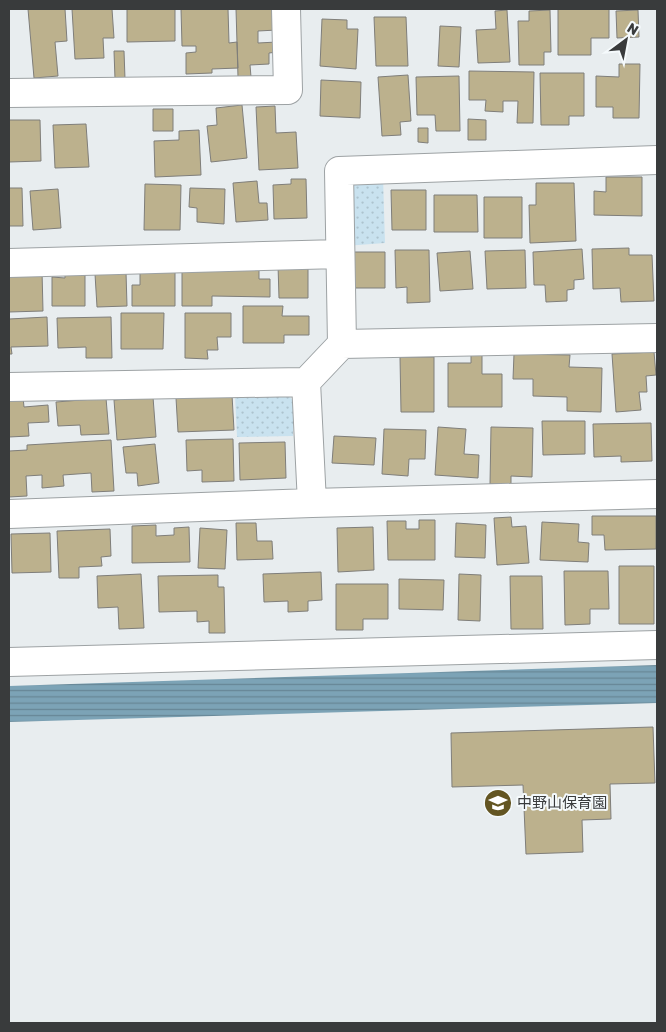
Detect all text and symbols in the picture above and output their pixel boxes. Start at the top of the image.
north arrow [601,15,651,65]
text: N [624,20,641,39]
school or university icon: 中野山保育園 [483,788,513,818]
place label: 中野山保育園 [517,794,607,812]

